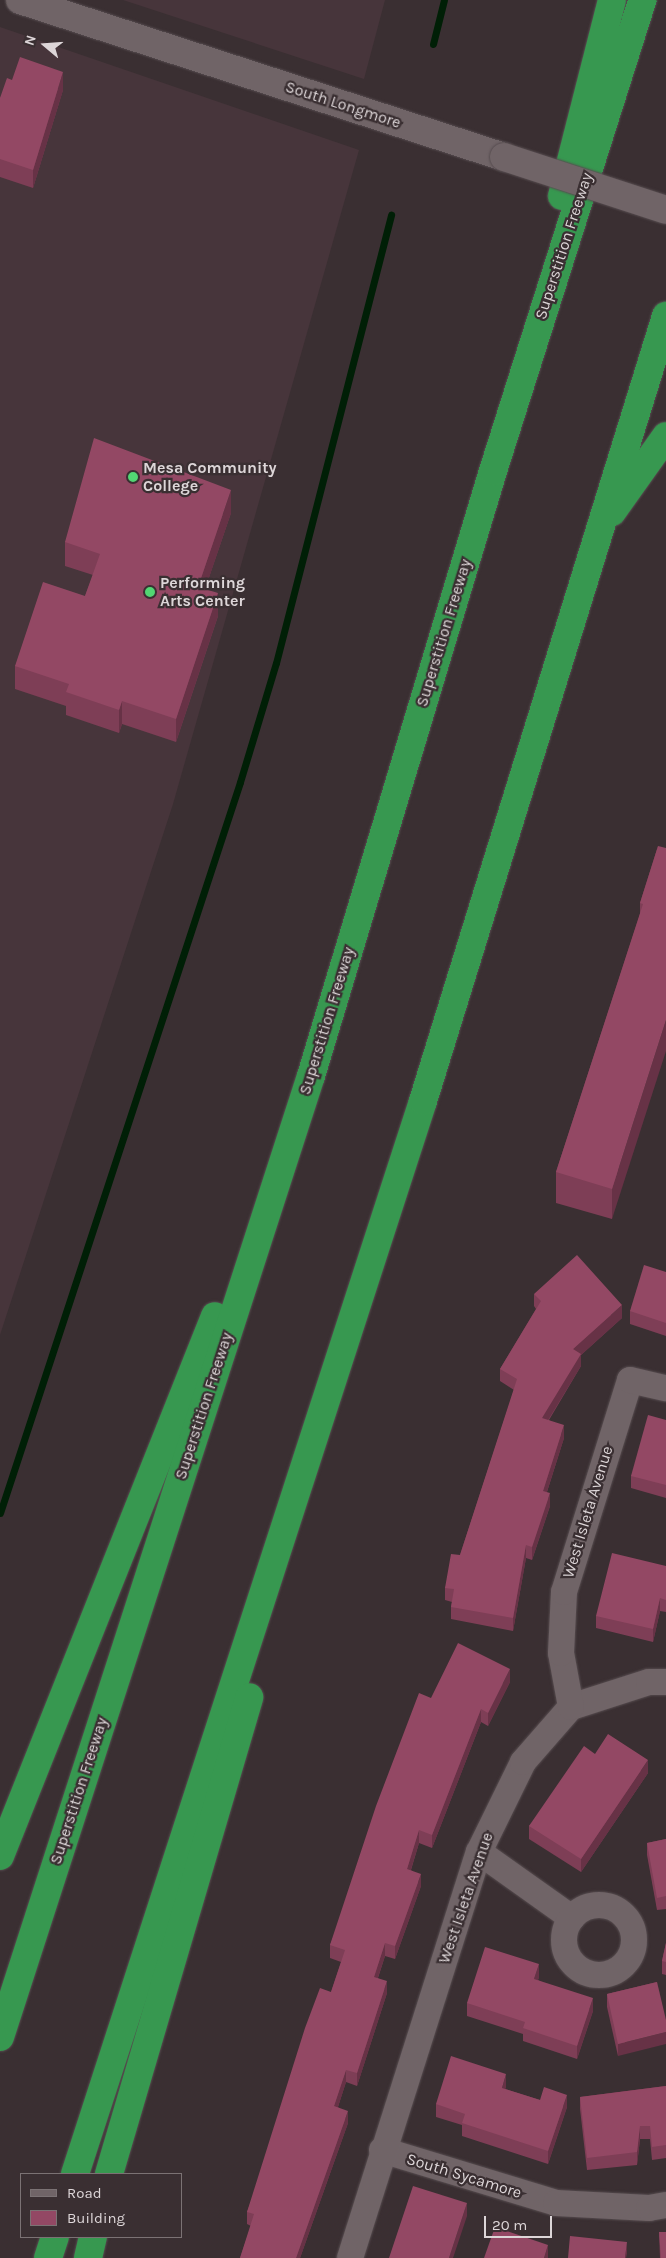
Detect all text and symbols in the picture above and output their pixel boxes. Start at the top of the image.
north arrow [20,20,70,70]
text: N [21,33,40,48]
street label: South Longmore [283,77,403,133]
street label: Superstition Freeway [531,170,597,322]
place label: Mesa Community College [143,458,276,496]
marker: Mesa Community College [127,471,139,483]
street label: Superstition Freeway [412,557,476,709]
place label: Performing Arts Center [160,573,245,611]
marker: Performing Arts Center [144,586,156,598]
street label: Superstition Freeway [295,945,359,1097]
street label: Superstition Freeway [171,1330,237,1482]
street label: West Isleta Avenue [559,1444,617,1580]
street label: Superstition Freeway [46,1715,112,1867]
street label: West Isleta Avenue [435,1830,497,1966]
street label: South Sycamore [404,2149,524,2203]
legend [20,2173,182,2238]
text: Road [67,2184,102,2202]
scale bar [486,2206,554,2238]
text: Building [67,2209,125,2227]
text: 20 m [492,2216,527,2234]

